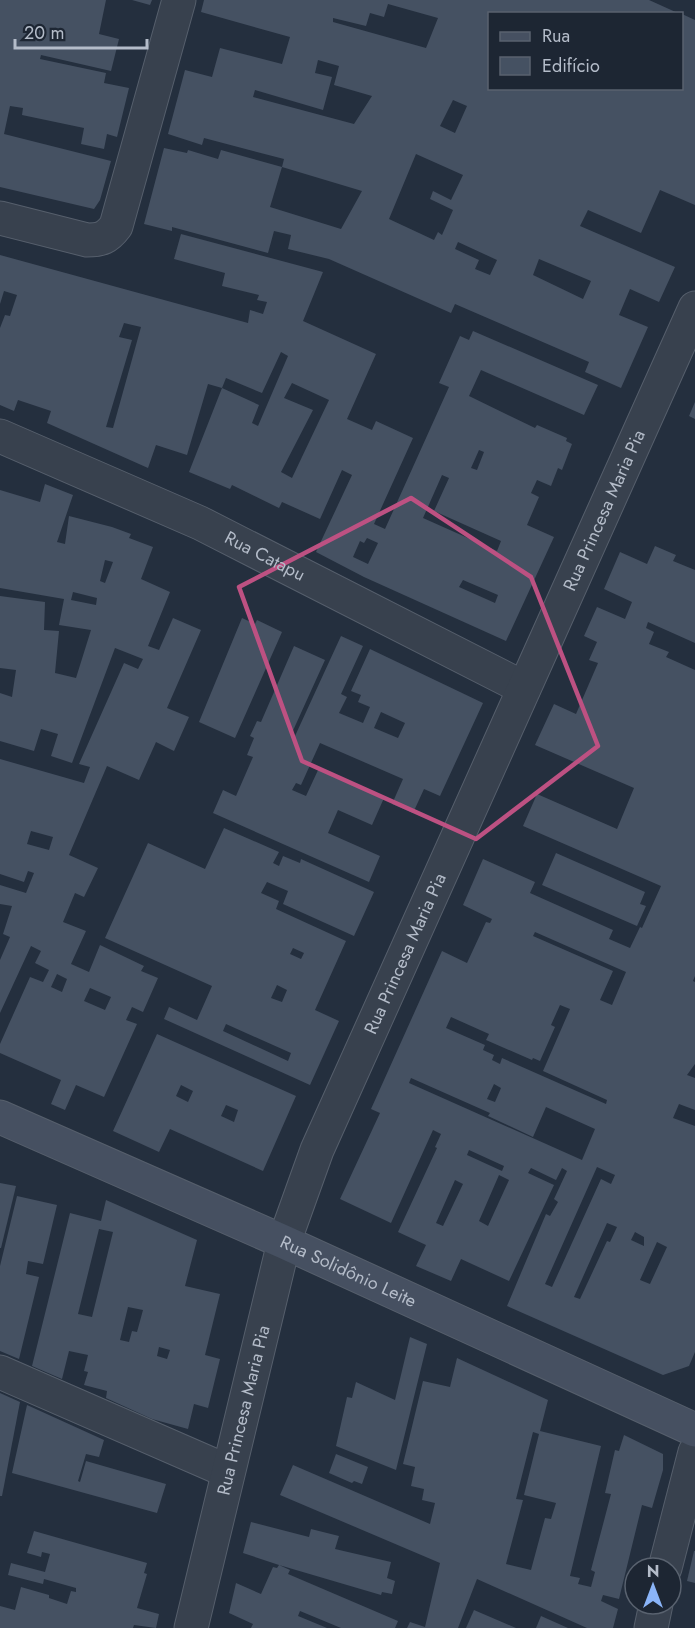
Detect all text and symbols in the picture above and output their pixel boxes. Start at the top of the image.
scale bar [15,12,147,50]
legend [488,12,683,90]
text: 20 m [24,20,64,46]
text: Rua [542,23,570,49]
text: Edifício [542,53,600,79]
street label: Rua Princesa Maria Pia [557,426,652,595]
street label: Rua Catapu [220,525,310,587]
street label: Rua Princesa Maria Pia [358,869,453,1038]
street label: Rua Solidônio Leite [276,1229,421,1314]
street label: Rua Princesa Maria Pia [210,1323,277,1498]
north arrow [623,1556,683,1616]
text: N [647,1560,659,1583]

